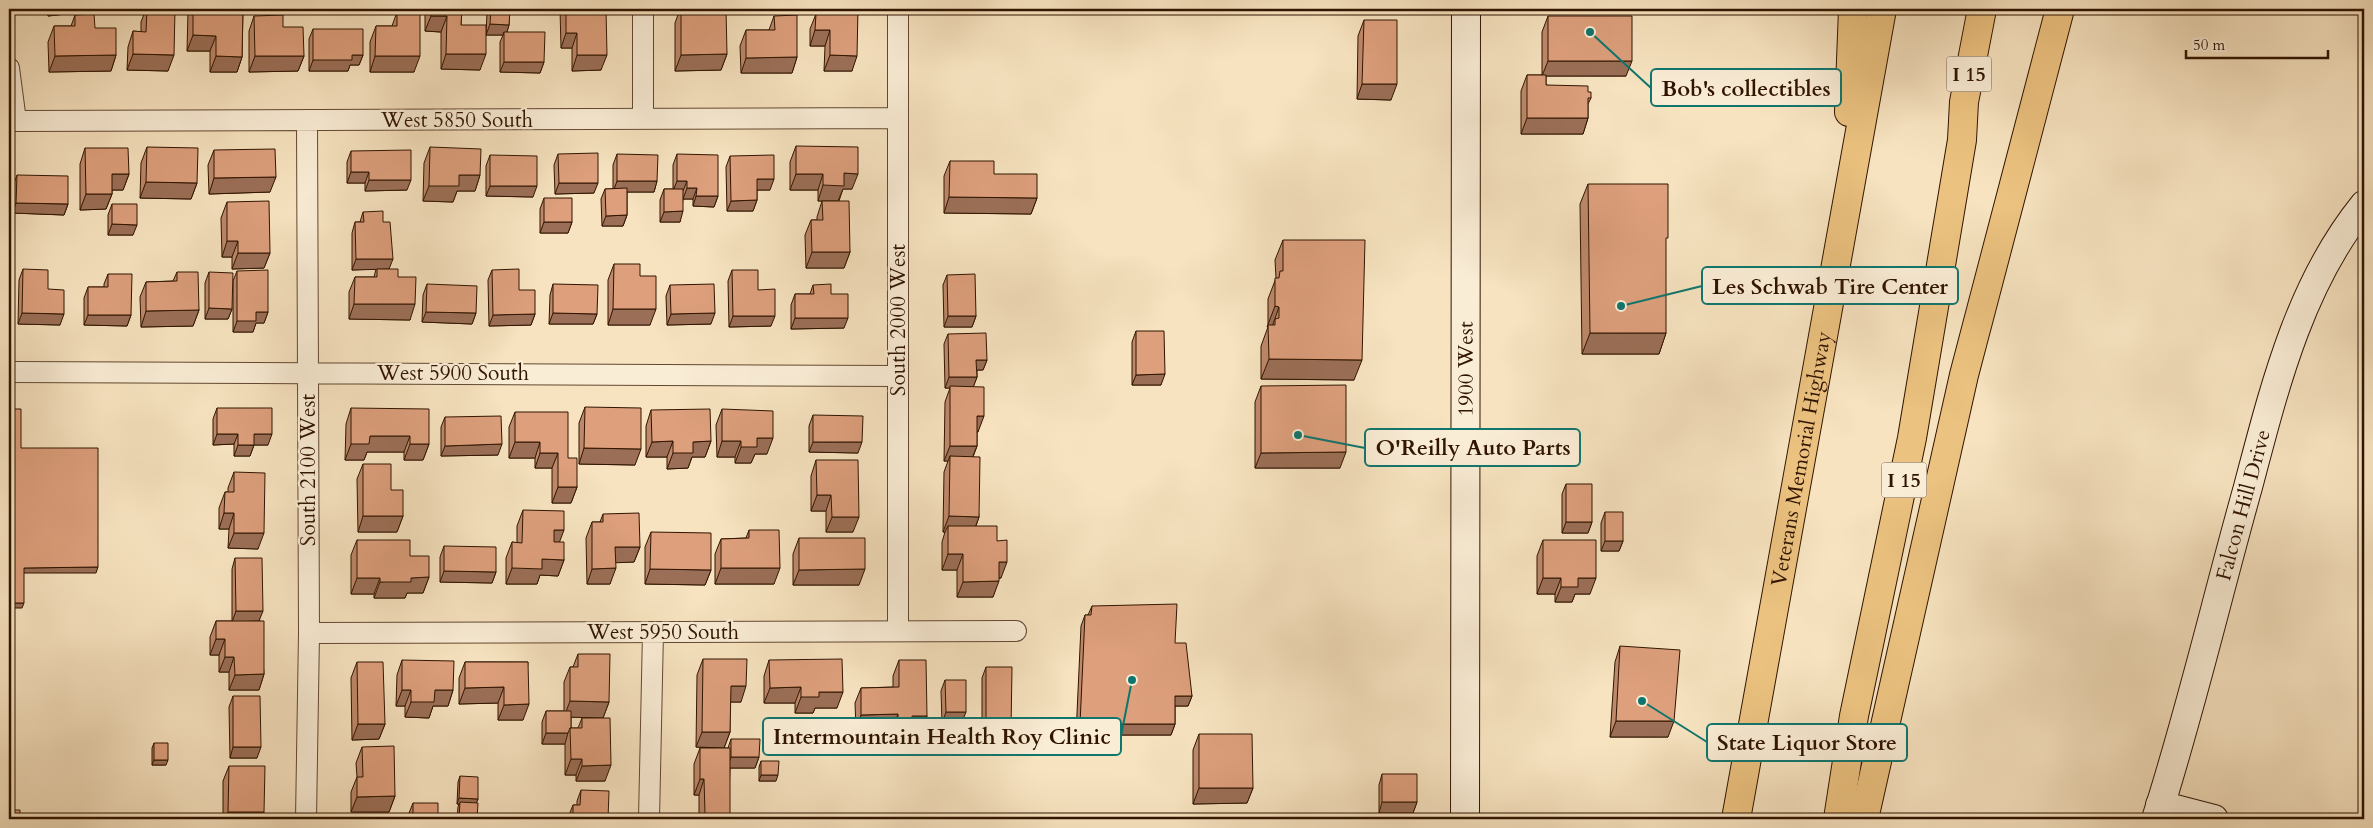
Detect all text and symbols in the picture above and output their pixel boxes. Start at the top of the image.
scale bar [2186,28,2328,60]
text: 50 m [2193,35,2225,55]
road number: I 15 [1946,56,1992,92]
callout: Bob's collectibles [1651,69,1841,106]
text: Bob's collectibles [1661,74,1831,104]
street label: West 5850 South [380,106,534,135]
street label: South 2000 West [884,244,913,396]
callout: Les Schwab Tire Center [1702,267,1958,304]
text: Les Schwab Tire Center [1712,272,1948,302]
street label: 1900 West [1451,321,1481,417]
street label: Veterans Memorial Highway [1764,329,1839,589]
street label: West 5900 South [376,359,530,388]
street label: South 2100 West [294,394,323,546]
street label: Falcon Hill Drive [2209,426,2278,584]
callout: O'Reilly Auto Parts [1365,429,1580,466]
text: O'Reilly Auto Parts [1375,433,1571,463]
road number: I 15 [1882,462,1926,498]
street label: West 5950 South [586,618,740,647]
callout: Intermountain Health Roy Clinic [763,718,1121,755]
text: Intermountain Health Roy Clinic [773,722,1111,752]
callout: State Liquor Store [1707,724,1907,761]
text: State Liquor Store [1717,728,1897,758]

